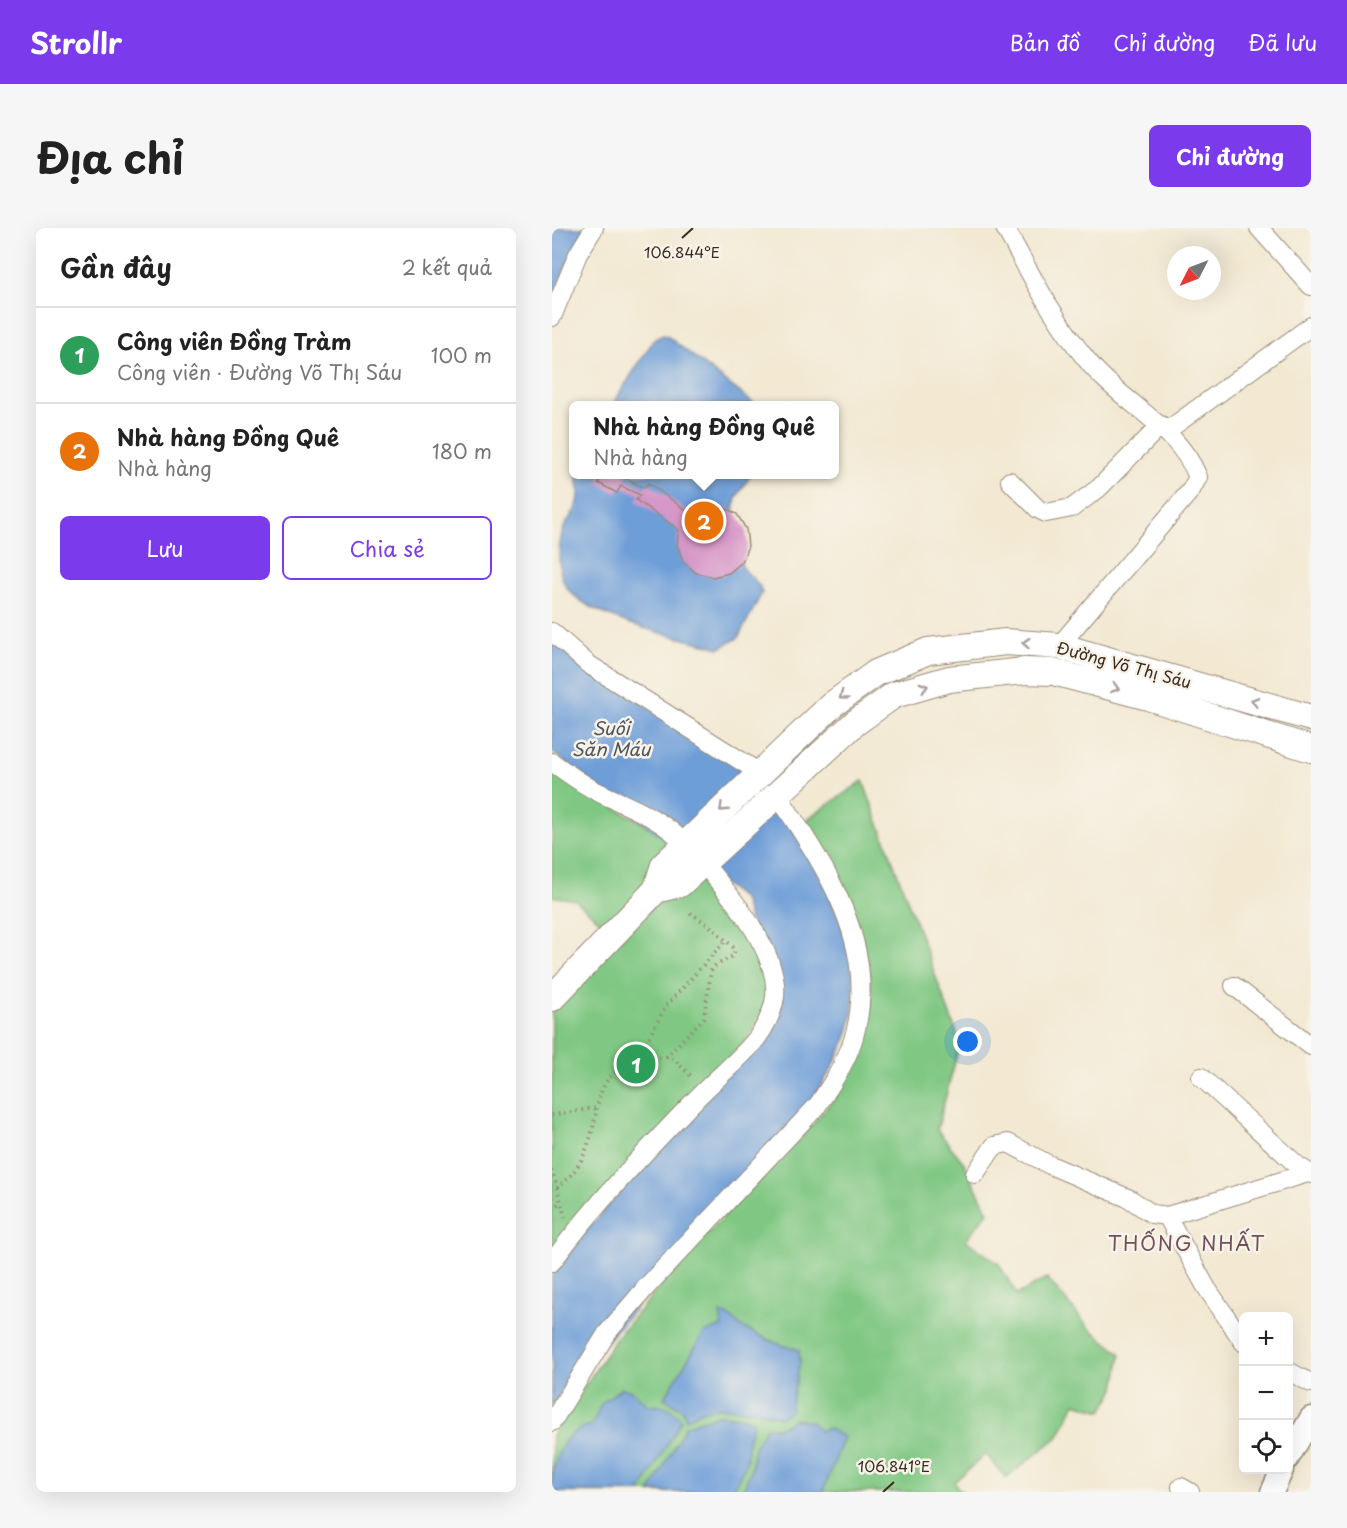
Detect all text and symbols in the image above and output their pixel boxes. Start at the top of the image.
text: Strollr [30,21,122,64]
text: Bản đồ [1010,26,1080,58]
text: Chỉ đường [1113,26,1215,58]
text: Đã lưu [1248,26,1317,58]
text: Địa chỉ [36,125,184,188]
button: Chỉ đường [1149,125,1311,187]
text: 106.844°E [644,240,720,263]
north arrow [1167,246,1221,300]
text: Gần đây [60,248,172,287]
text: 2 kết quả [402,252,492,282]
text: Công viên Đồng Tràm [117,324,352,357]
text: 1 [75,340,84,370]
text: 100 m [431,340,492,370]
text: Công viên · Đường Võ Thị Sáu [117,357,402,387]
popup [569,401,839,479]
text: Nhà hàng Đồng Quê [593,409,815,442]
text: Nhà hàng Đồng Quê [117,420,339,453]
text: 2 [72,436,87,466]
text: 180 m [432,436,492,466]
text: Nhà hàng [593,442,688,472]
text: Nhà hàng [117,453,212,483]
pin: 2 [684,498,724,544]
button: Lưu [60,516,270,580]
button: Chia sẻ [282,516,492,580]
street label: Đường Võ Thị Sáu [1054,635,1194,694]
one-way arrow [1021,637,1030,650]
one-way arrow [1109,681,1120,693]
one-way arrow [918,682,929,694]
one-way arrow [839,689,850,700]
one-way arrow [1250,696,1260,709]
water label: Suối Săn Máu [572,714,652,762]
one-way arrow [719,801,730,812]
your location [953,1027,982,1056]
pin: 1 [616,1042,656,1086]
district label: THỐNG NHẤT [1108,1228,1266,1258]
map controls [1239,1312,1293,1474]
button: + [1239,1312,1293,1366]
button: − [1239,1366,1293,1420]
button: locate [1239,1420,1293,1474]
text: 106.841°E [858,1454,930,1477]

